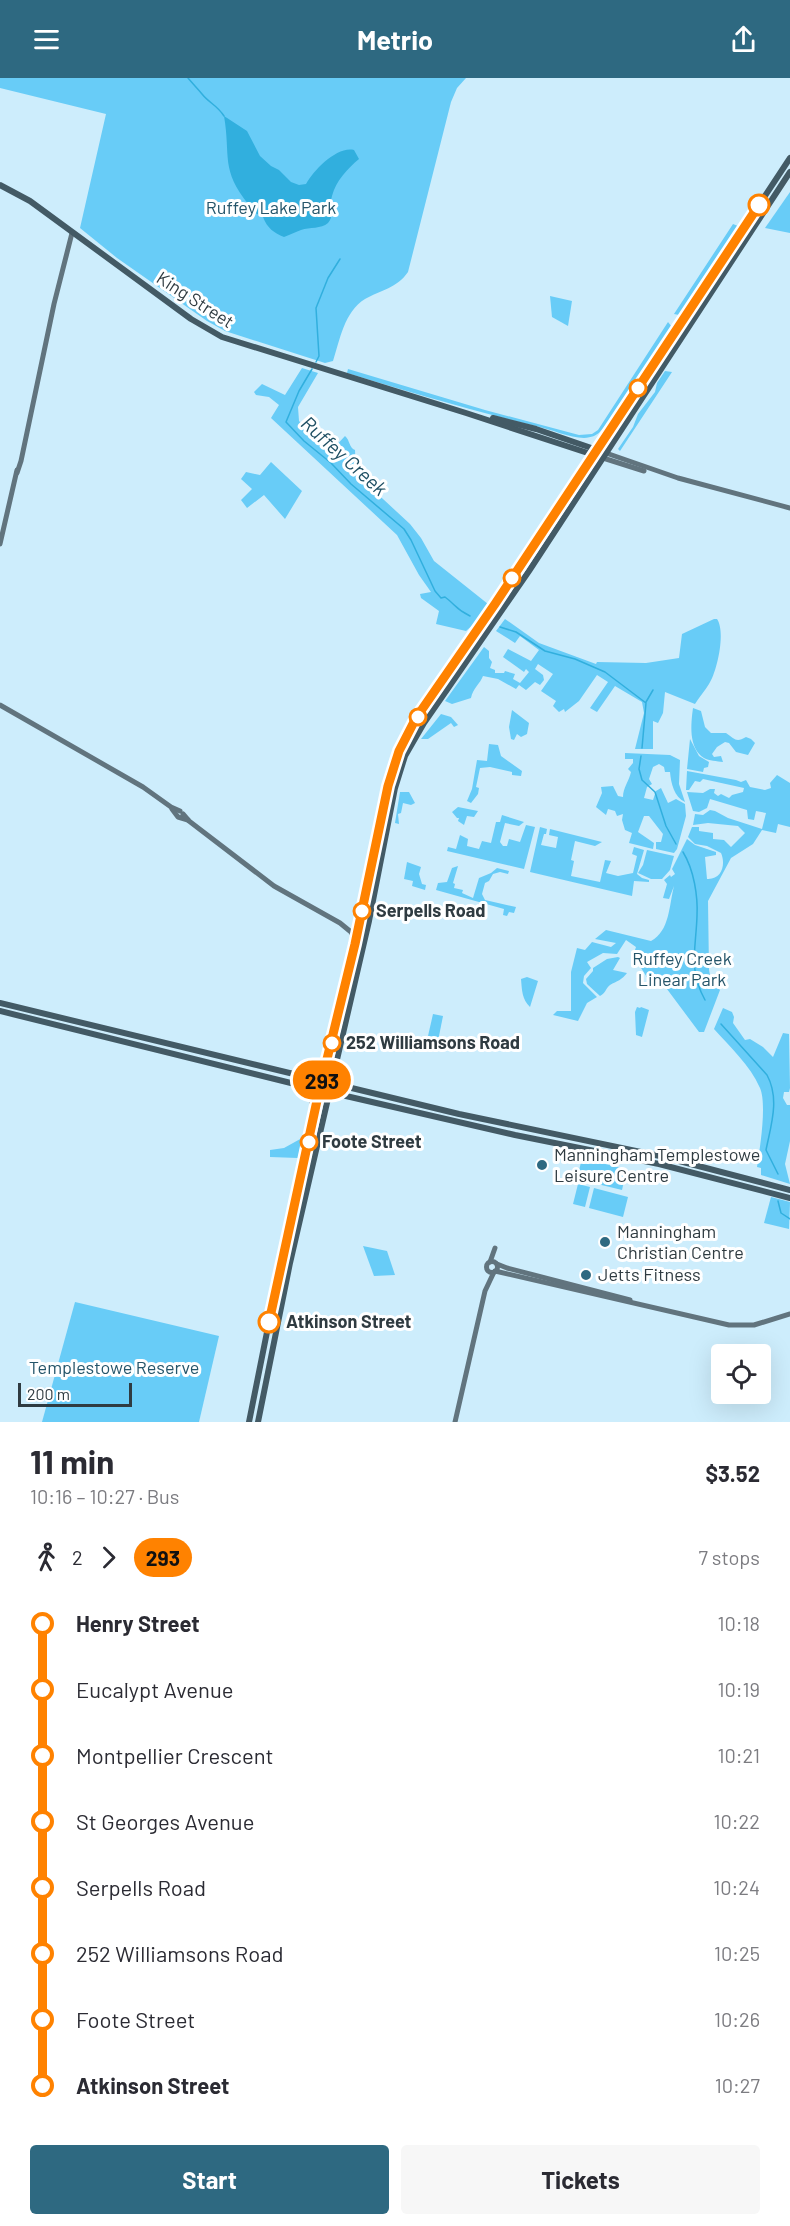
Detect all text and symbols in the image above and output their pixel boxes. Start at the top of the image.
icon: menu [30,23,63,56]
text: Metrio [357,23,433,55]
icon: share [727,23,760,56]
unlabelled marker [748,194,770,216]
park label: Ruffey Lake Park [206,196,336,218]
street label: King Street [153,266,238,332]
unlabelled marker [629,379,647,397]
water label: Ruffey Creek [297,410,393,500]
unlabelled marker [503,569,521,587]
unlabelled marker [409,708,427,726]
place label: Serpells Road [376,899,486,921]
marker: Serpells Road [353,902,371,920]
park label: Ruffey Creek Linear Park [632,947,732,990]
place label: 252 Williamsons Road [346,1031,520,1053]
marker: 252 Williamsons Road [323,1034,341,1052]
line badge: 293 [288,1060,356,1100]
text: 293 [305,1068,339,1093]
place label: Foote Street [322,1130,422,1152]
marker: Foote Street [300,1133,318,1151]
place label: Manningham Templestowe Leisure Centre [554,1143,760,1186]
marker: Manningham Templestowe Leisure Centre [535,1158,549,1172]
place label: Manningham Christian Centre [617,1220,744,1263]
marker: Manningham Christian Centre [598,1235,612,1249]
place label: Jetts Fitness [598,1263,701,1285]
marker: Jetts Fitness [579,1268,593,1282]
place label: Atkinson Street [286,1310,412,1332]
marker: Atkinson Street [258,1311,280,1333]
map controls [711,1344,771,1404]
button: locate [711,1344,771,1404]
park label: Templestowe Reserve [29,1356,199,1378]
scale bar [18,1380,132,1408]
text: 200 m [27,1384,70,1403]
text: 11 min [30,1441,114,1481]
text: $3.52 [705,1460,760,1486]
text: 10:16 – 10:27 · Bus [30,1484,179,1508]
icon: walk [30,1541,63,1574]
icon: forward [92,1541,125,1574]
text: 2 [72,1545,83,1569]
text: 293 [146,1545,180,1570]
text: 7 stops [698,1545,760,1569]
text: Henry Street [76,1610,200,1636]
text: 10:18 [718,1611,760,1635]
text: Eucalypt Avenue [76,1676,233,1702]
text: 10:19 [718,1677,760,1701]
text: Montpellier Crescent [76,1742,274,1768]
text: 10:21 [717,1743,760,1767]
text: St Georges Avenue [76,1808,254,1834]
text: 10:22 [713,1809,760,1833]
text: Serpells Road [76,1874,206,1900]
text: 10:24 [713,1875,760,1899]
text: 252 Williamsons Road [76,1940,283,1966]
text: 10:25 [714,1941,760,1965]
text: Foote Street [76,2006,195,2032]
text: 10:26 [714,2007,760,2031]
text: Atkinson Street [76,2072,229,2098]
text: 10:27 [715,2073,760,2097]
button: Start [30,2145,389,2214]
button: Tickets [401,2145,760,2214]

